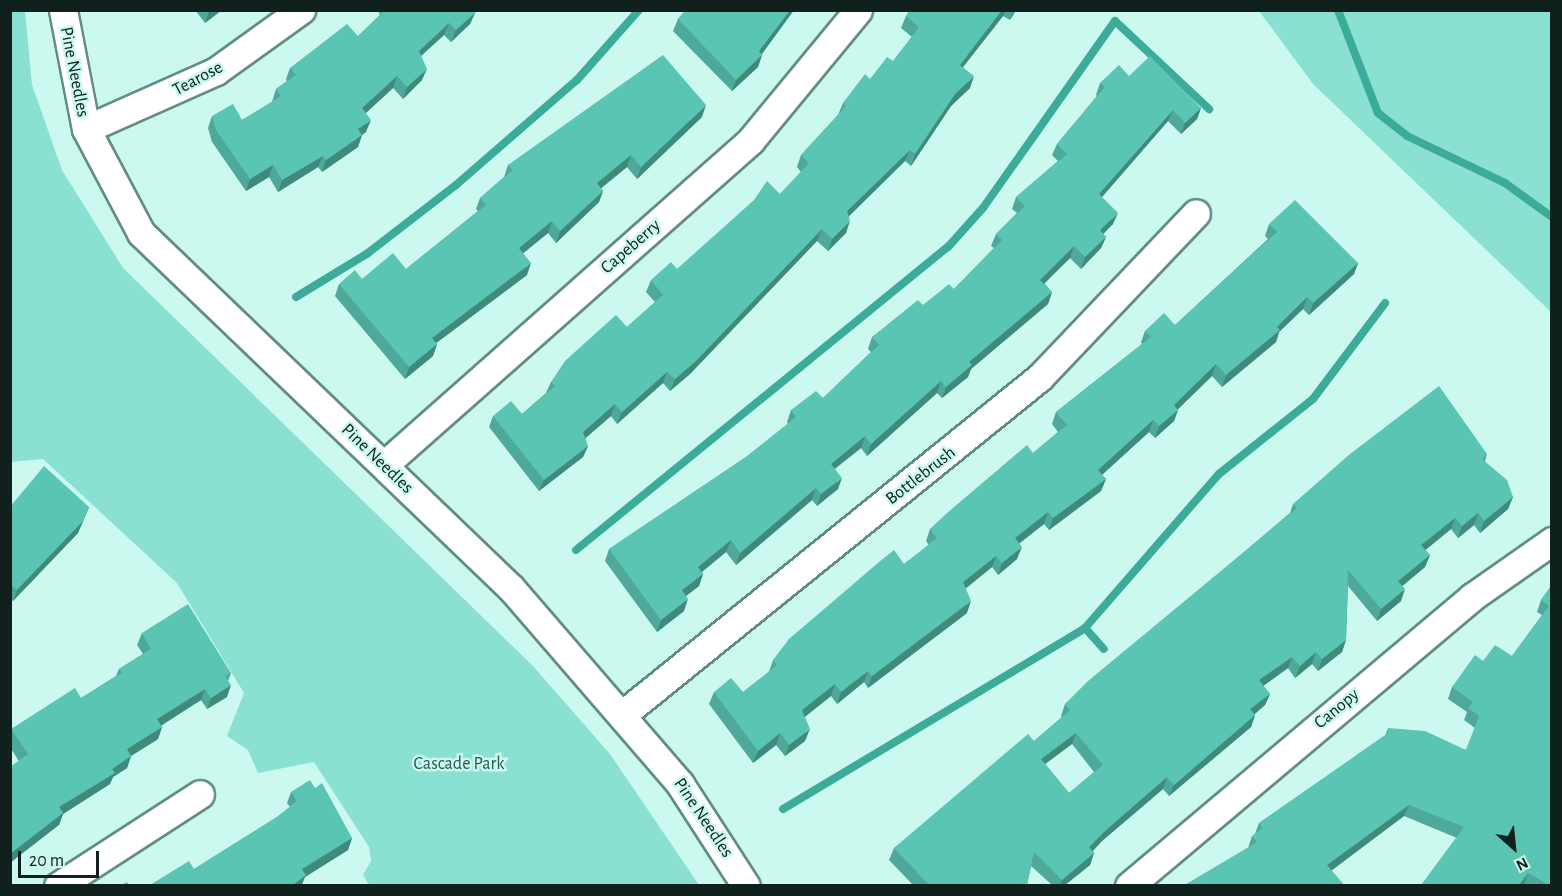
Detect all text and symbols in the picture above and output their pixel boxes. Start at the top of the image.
street label: Pine Needles [55,25,93,119]
street label: Tearose [169,57,227,101]
street label: Capeberry [597,215,665,279]
street label: Pine Needles [337,419,417,499]
street label: Bottlebrush [882,442,960,510]
street label: Canopy [1310,684,1364,734]
park label: Cascade Park [413,753,505,775]
street label: Pine Needles [668,774,738,862]
north arrow [1484,818,1544,878]
scale bar [21,839,102,877]
text: 20 m [29,852,64,870]
text: N [1514,854,1531,874]

